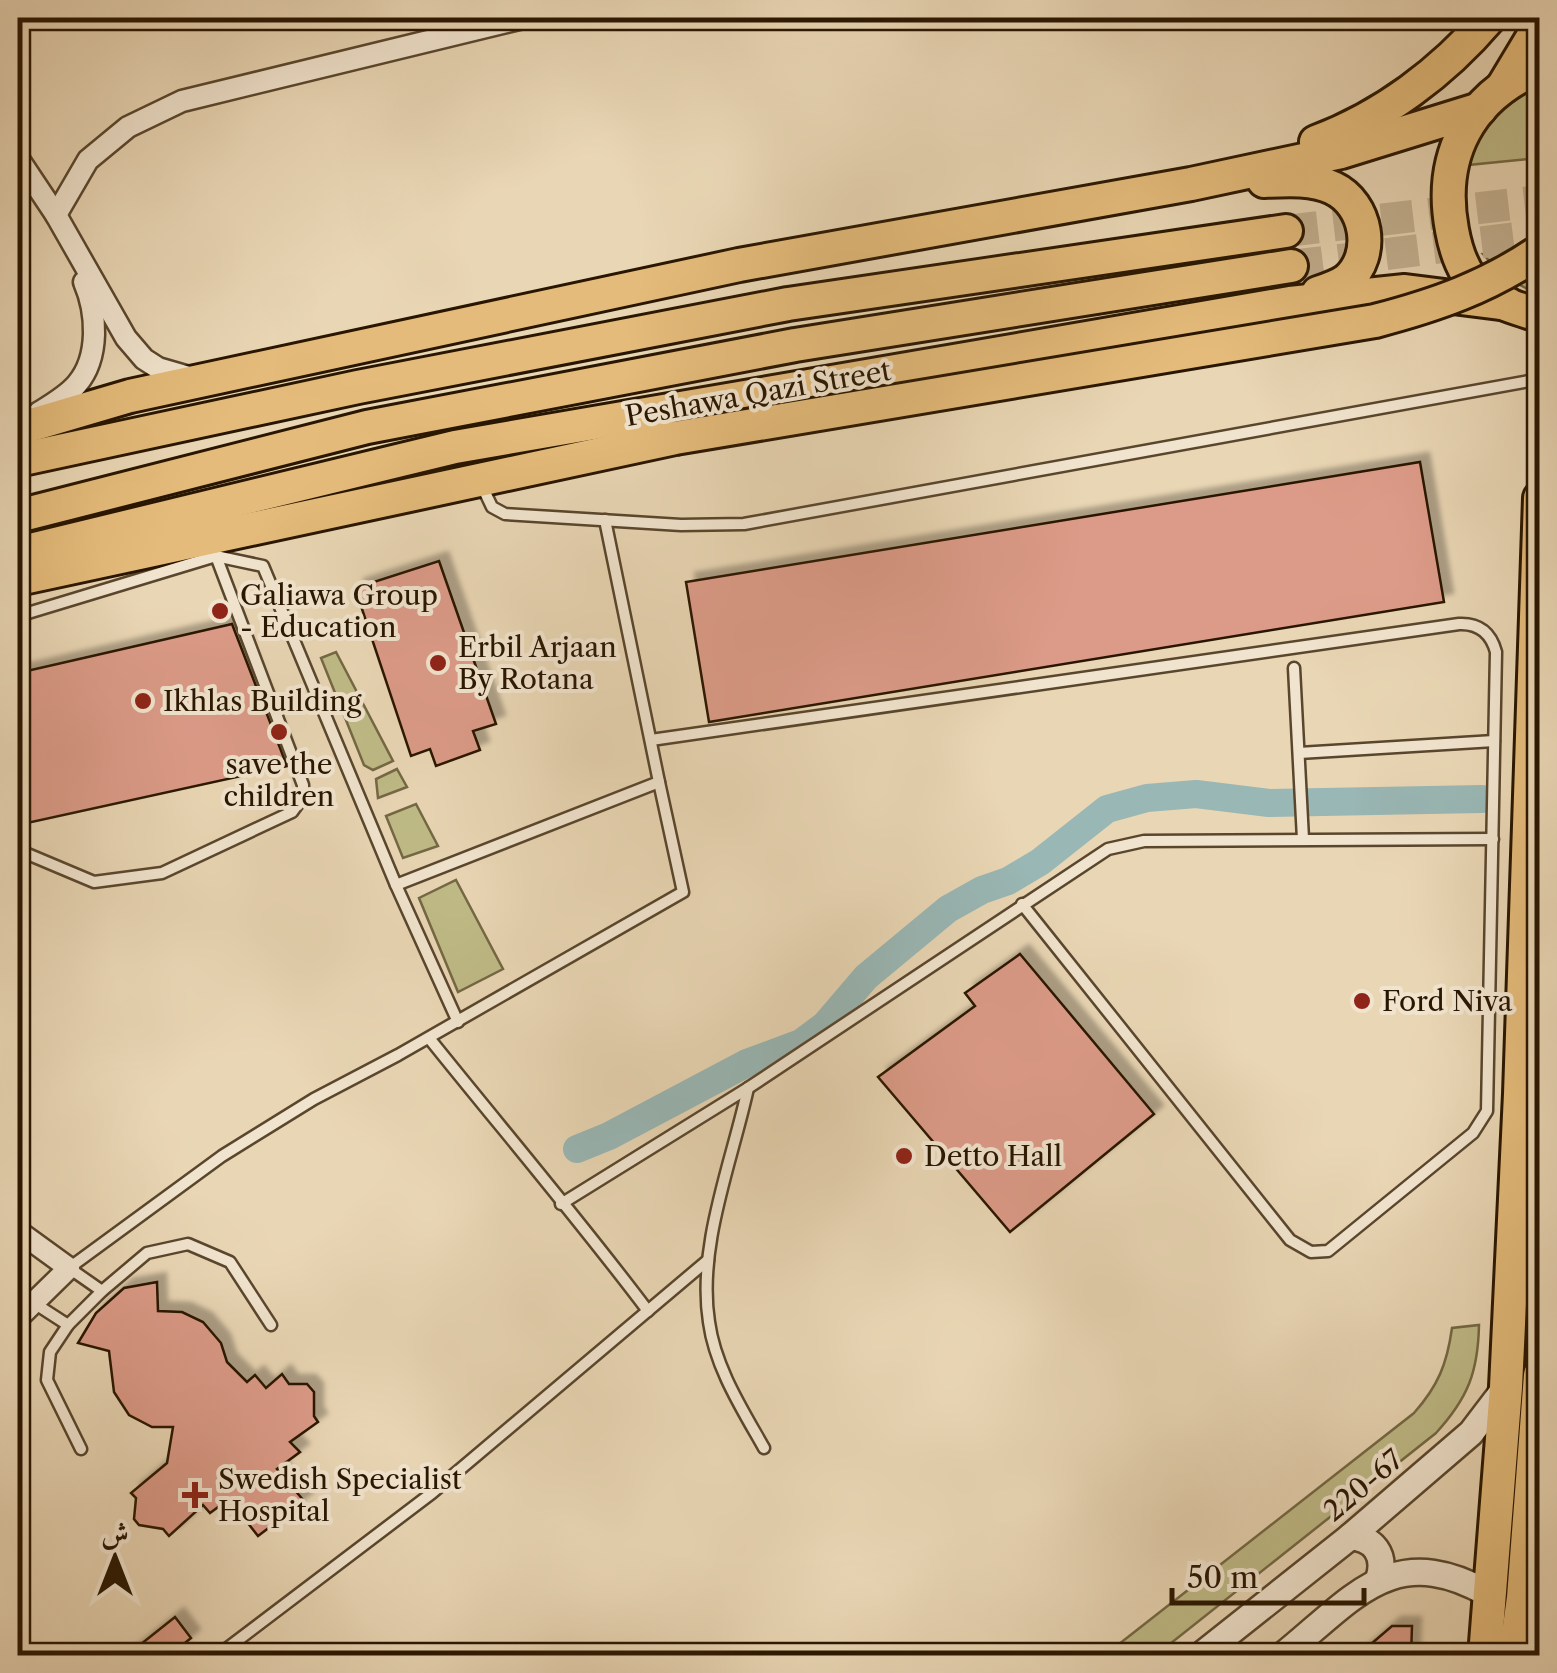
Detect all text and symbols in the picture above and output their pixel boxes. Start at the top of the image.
street label: Peshawa Qazi Street [622,353,894,433]
place label: Galiawa Group - Education [240,578,438,644]
marker: Galiawa Group - Education [209,600,231,622]
place label: Erbil Arjaan By Rotana [458,630,617,696]
marker: Erbil Arjaan By Rotana [427,652,449,674]
place label: Ikhlas Building [163,684,362,718]
marker: Ikhlas Building [132,690,154,712]
marker: save the children [268,721,290,743]
place label: save the children [224,747,334,813]
place label: Ford Niva [1382,984,1513,1018]
marker: Ford Niva [1351,990,1373,1012]
place label: Detto Hall [924,1139,1062,1173]
marker: Detto Hall [893,1145,915,1167]
street label: 220-67 [1317,1442,1410,1528]
place label: Swedish Specialist Hospital [218,1462,462,1528]
marker: Swedish Specialist Hospital [182,1482,208,1508]
north arrow [65,1508,165,1608]
text: ش [101,1516,129,1550]
scale bar [1172,1543,1364,1605]
text: 50 m [1187,1559,1258,1596]

